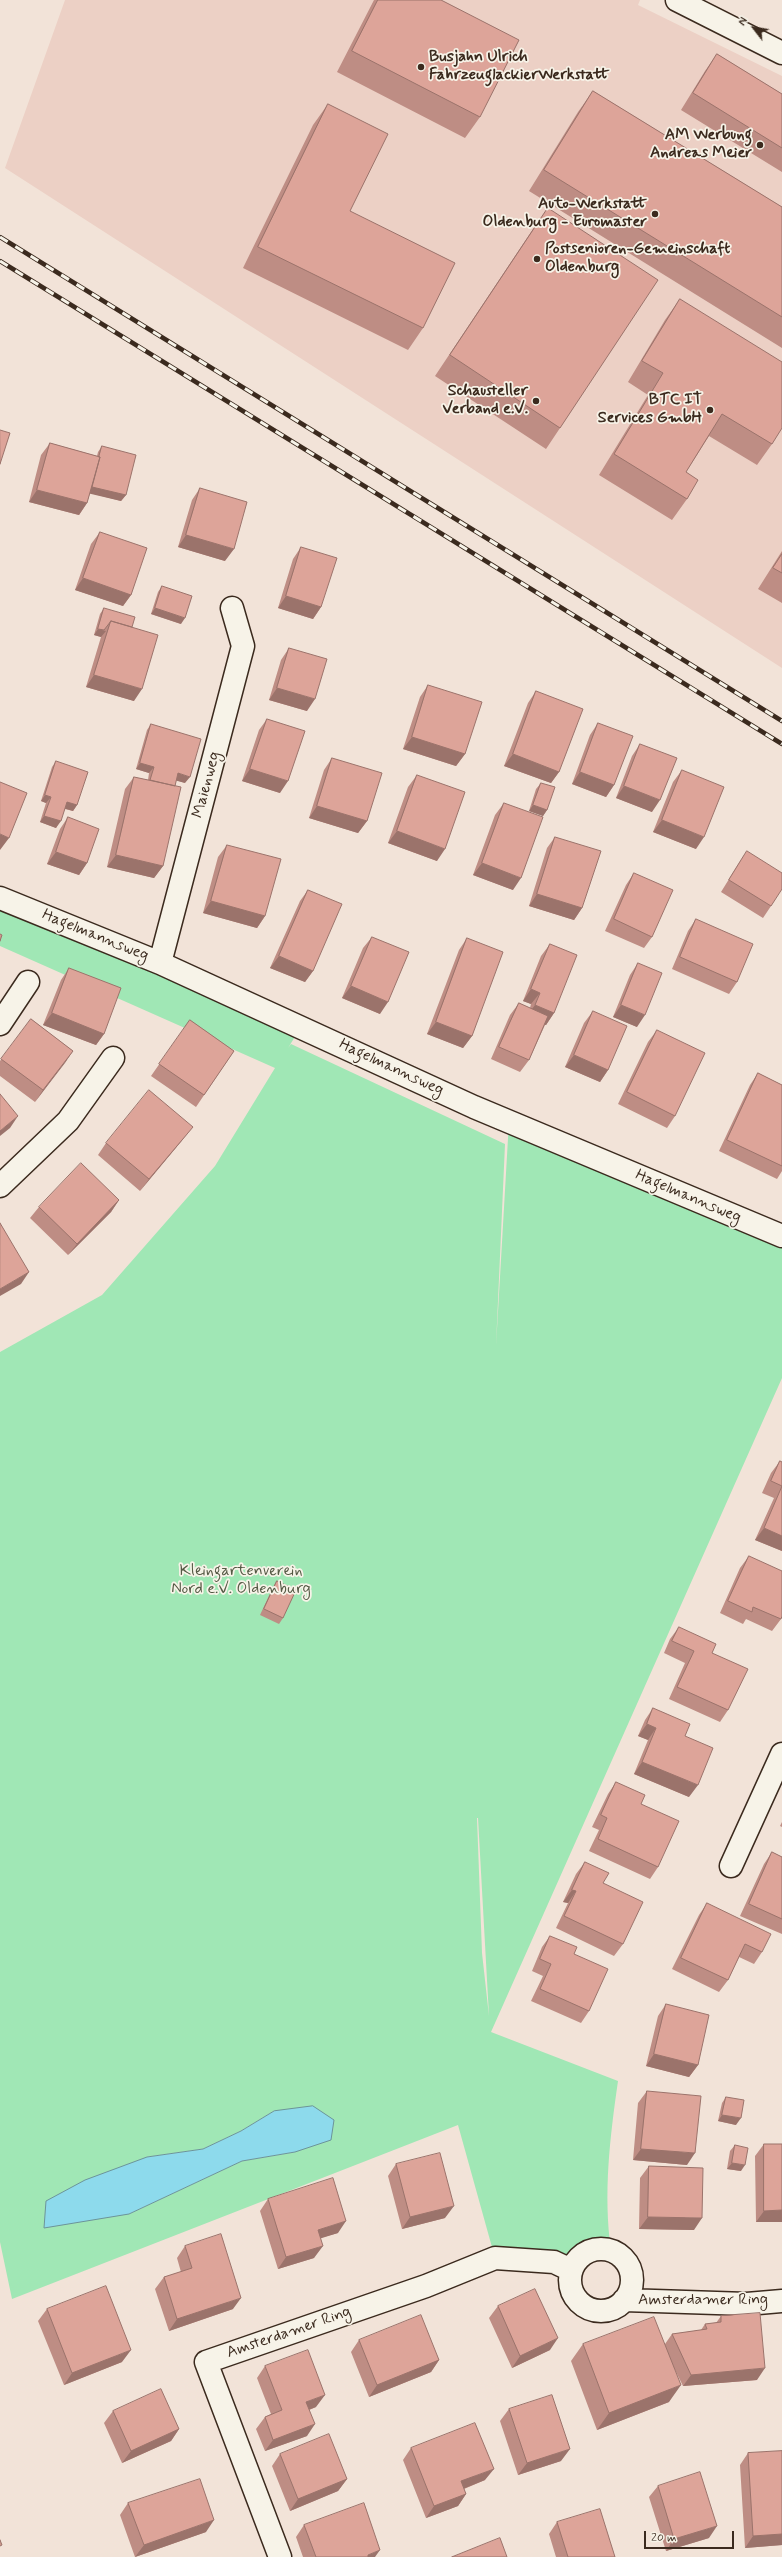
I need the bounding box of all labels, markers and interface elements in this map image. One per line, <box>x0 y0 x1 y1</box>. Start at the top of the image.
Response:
north arrow <box>734 8 774 48</box>
text: N <box>736 15 752 29</box>
place label: Busjahn Ulrich FahrzeuglackierWerkstatt <box>429 48 610 86</box>
marker: Busjahn Ulrich FahrzeuglackierWerkstatt <box>416 62 426 72</box>
place label: AM Werbung Andreas Meier <box>650 126 752 164</box>
marker: AM Werbung Andreas Meier <box>755 140 765 150</box>
place label: Auto-Werkstatt Oldenburg - Euromaster <box>483 195 647 233</box>
marker: Auto-Werkstatt Oldenburg - Euromaster <box>650 209 660 219</box>
place label: Postsenioren-Gemeinschaft Oldenburg <box>545 240 730 278</box>
marker: Postsenioren-Gemeinschaft Oldenburg <box>532 254 542 264</box>
place label: Schausteller Verband e.V. <box>442 382 528 420</box>
place label: BTC IT Services GmbH <box>598 391 702 429</box>
marker: Schausteller Verband e.V. <box>531 396 541 406</box>
marker: BTC IT Services GmbH <box>705 405 715 415</box>
street label: Maienweg <box>189 750 225 820</box>
street label: Hagelmannsweg <box>39 906 151 966</box>
street label: Hagelmannsweg <box>336 1035 446 1101</box>
street label: Hagelmannsweg <box>632 1166 744 1228</box>
park label: Kleingartenverein Nord e.V. Oldenburg <box>171 1562 311 1600</box>
street label: Amsterdamer Ring <box>638 2291 768 2311</box>
street label: Amsterdamer Ring <box>224 2303 354 2363</box>
scale bar <box>646 2523 736 2549</box>
text: 20 m <box>651 2530 677 2546</box>

